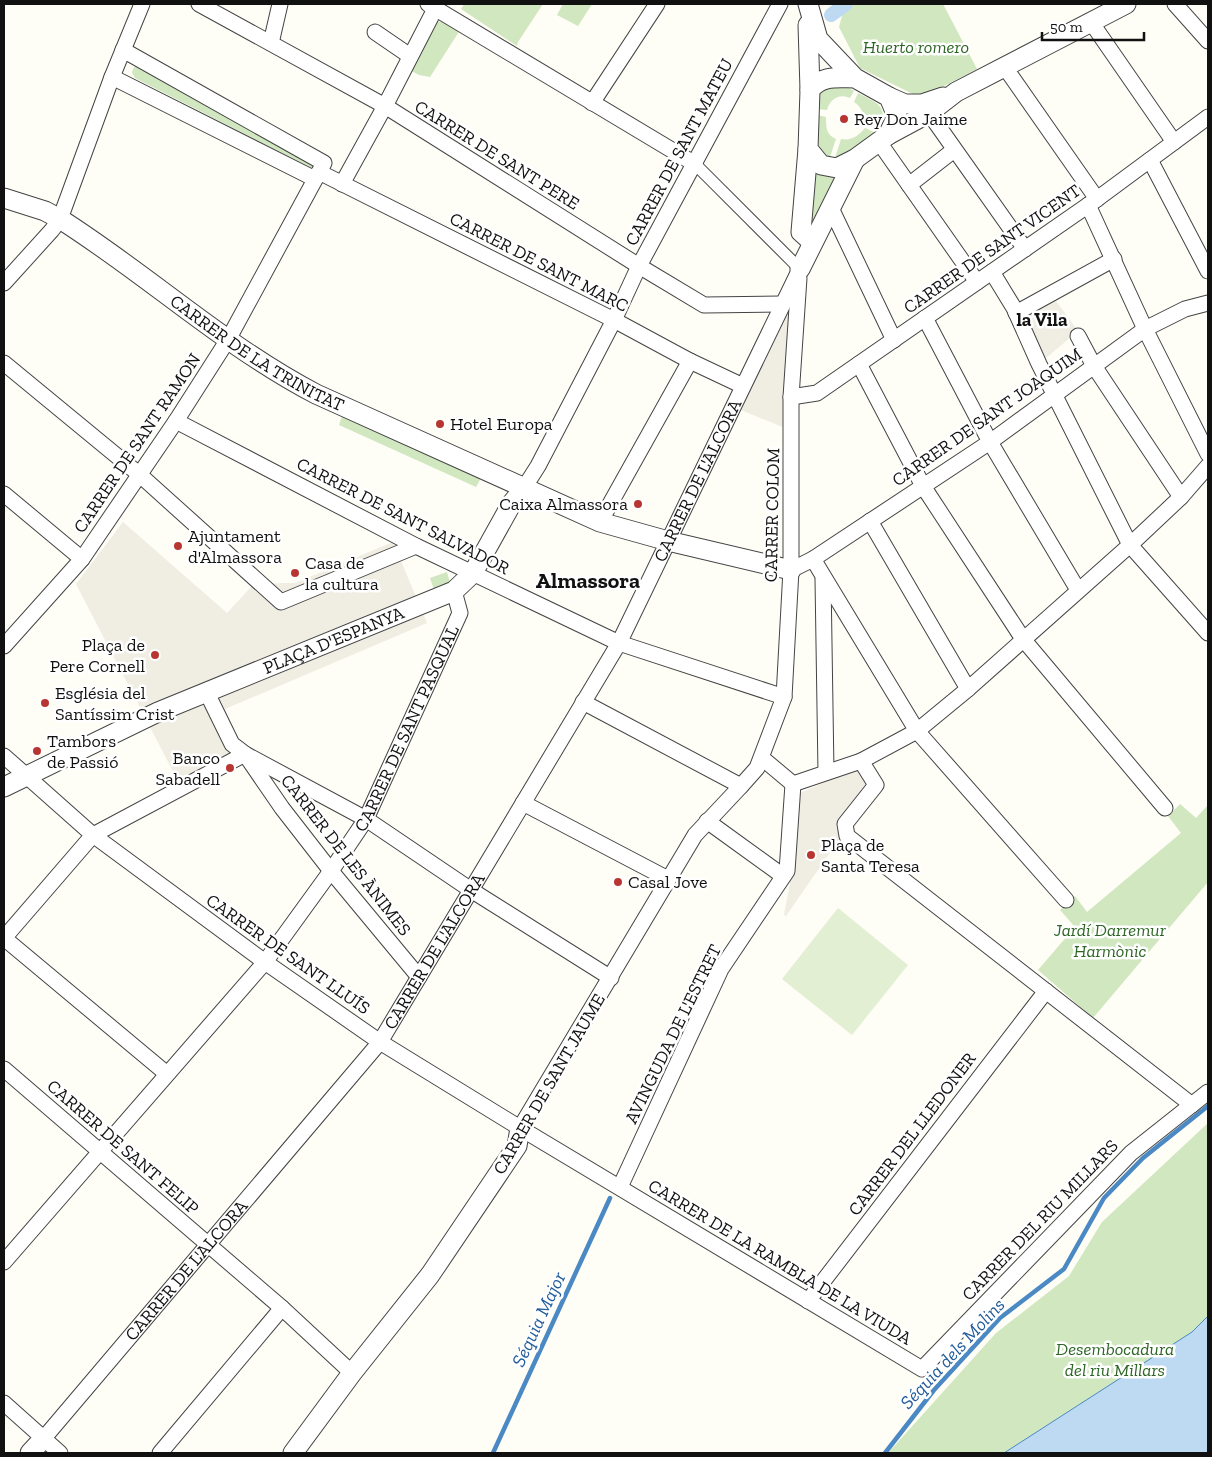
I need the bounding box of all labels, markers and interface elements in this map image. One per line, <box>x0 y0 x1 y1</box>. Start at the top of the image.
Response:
scale bar <box>1042 10 1144 42</box>
text: 50 m <box>1050 18 1083 36</box>
park label: Huerto romero <box>863 36 969 58</box>
street label: CARRER DE SANT MATEU <box>620 55 738 249</box>
street label: CARRER DE SANT PERE <box>411 95 583 215</box>
place label: Rey Don Jaime <box>854 108 967 130</box>
marker: Rey Don Jaime <box>838 113 850 125</box>
street label: CARRER DE SANT VICENT <box>899 180 1085 318</box>
street label: CARRER DE SANT MARC <box>446 207 632 317</box>
street label: CARRER DE LA TRINITAT <box>166 290 348 416</box>
district label: la Vila <box>1016 308 1068 331</box>
street label: CARRER DE SANT JOAQUIM <box>888 343 1086 491</box>
street label: CARRER DE SANT RAMON <box>69 349 205 537</box>
street label: CARRER DE L'ALCORA <box>649 395 746 565</box>
place label: Hotel Europa <box>450 413 553 435</box>
marker: Hotel Europa <box>434 418 446 430</box>
street label: CARRER COLOM <box>760 448 784 582</box>
street label: CARRER DE SANT SALVADOR <box>293 453 513 579</box>
place label: Caixa Almassora <box>499 493 628 515</box>
marker: Caixa Almassora <box>632 498 644 510</box>
place label: Ajuntament d'Almassora <box>188 525 282 568</box>
marker: Ajuntament d'Almassora <box>172 540 184 552</box>
place label: Casa de la cultura <box>305 552 379 595</box>
marker: Casa de la cultura <box>289 567 301 579</box>
district label: Almassora <box>536 567 640 594</box>
street label: PLAÇA D'ESPANYA <box>260 602 408 679</box>
street label: CARRER DE SANT PASQUAL <box>349 622 464 836</box>
place label: Plaça de Pere Cornell <box>50 634 145 677</box>
marker: Plaça de Pere Cornell <box>149 649 161 661</box>
place label: Església del Santíssim Crist <box>55 682 175 725</box>
marker: Església del Santíssim Crist <box>39 697 51 709</box>
place label: Tambors de Passió <box>47 730 118 773</box>
marker: Tambors de Passió <box>31 745 43 757</box>
place label: Banco Sabadell <box>155 747 220 790</box>
marker: Banco Sabadell <box>224 762 236 774</box>
street label: CARRER DE LES ÀNIMES <box>276 770 416 940</box>
place label: Plaça de Santa Teresa <box>821 834 920 877</box>
marker: Plaça de Santa Teresa <box>805 849 817 861</box>
street label: CARRER DE L'ALCORA <box>379 869 490 1033</box>
place label: Casal Jove <box>628 871 707 893</box>
marker: Casal Jove <box>612 876 624 888</box>
street label: CARRER DE SANT LLUÍS <box>202 889 374 1019</box>
park label: Jardí Darremur Harmònic <box>1053 919 1167 962</box>
street label: AVINGUDA DE L'ESTRET <box>620 941 726 1127</box>
street label: CARRER DE SANT JAUME <box>488 990 610 1178</box>
street label: CARRER DEL LLEDONER <box>843 1048 981 1220</box>
street label: CARRER DE SANT FELIP <box>43 1075 203 1219</box>
street label: CARRER DEL RIU MILLARS <box>957 1135 1123 1305</box>
street label: CARRER DE LA RAMBLA DE LA VIUDA <box>644 1174 916 1350</box>
street label: CARRER DE L'ALCORA <box>120 1195 253 1345</box>
water label: Séquia Major <box>506 1268 571 1370</box>
water label: Séquia dels Molins <box>895 1293 1010 1414</box>
park label: Desembocadura del riu Millars <box>1056 1338 1174 1381</box>

